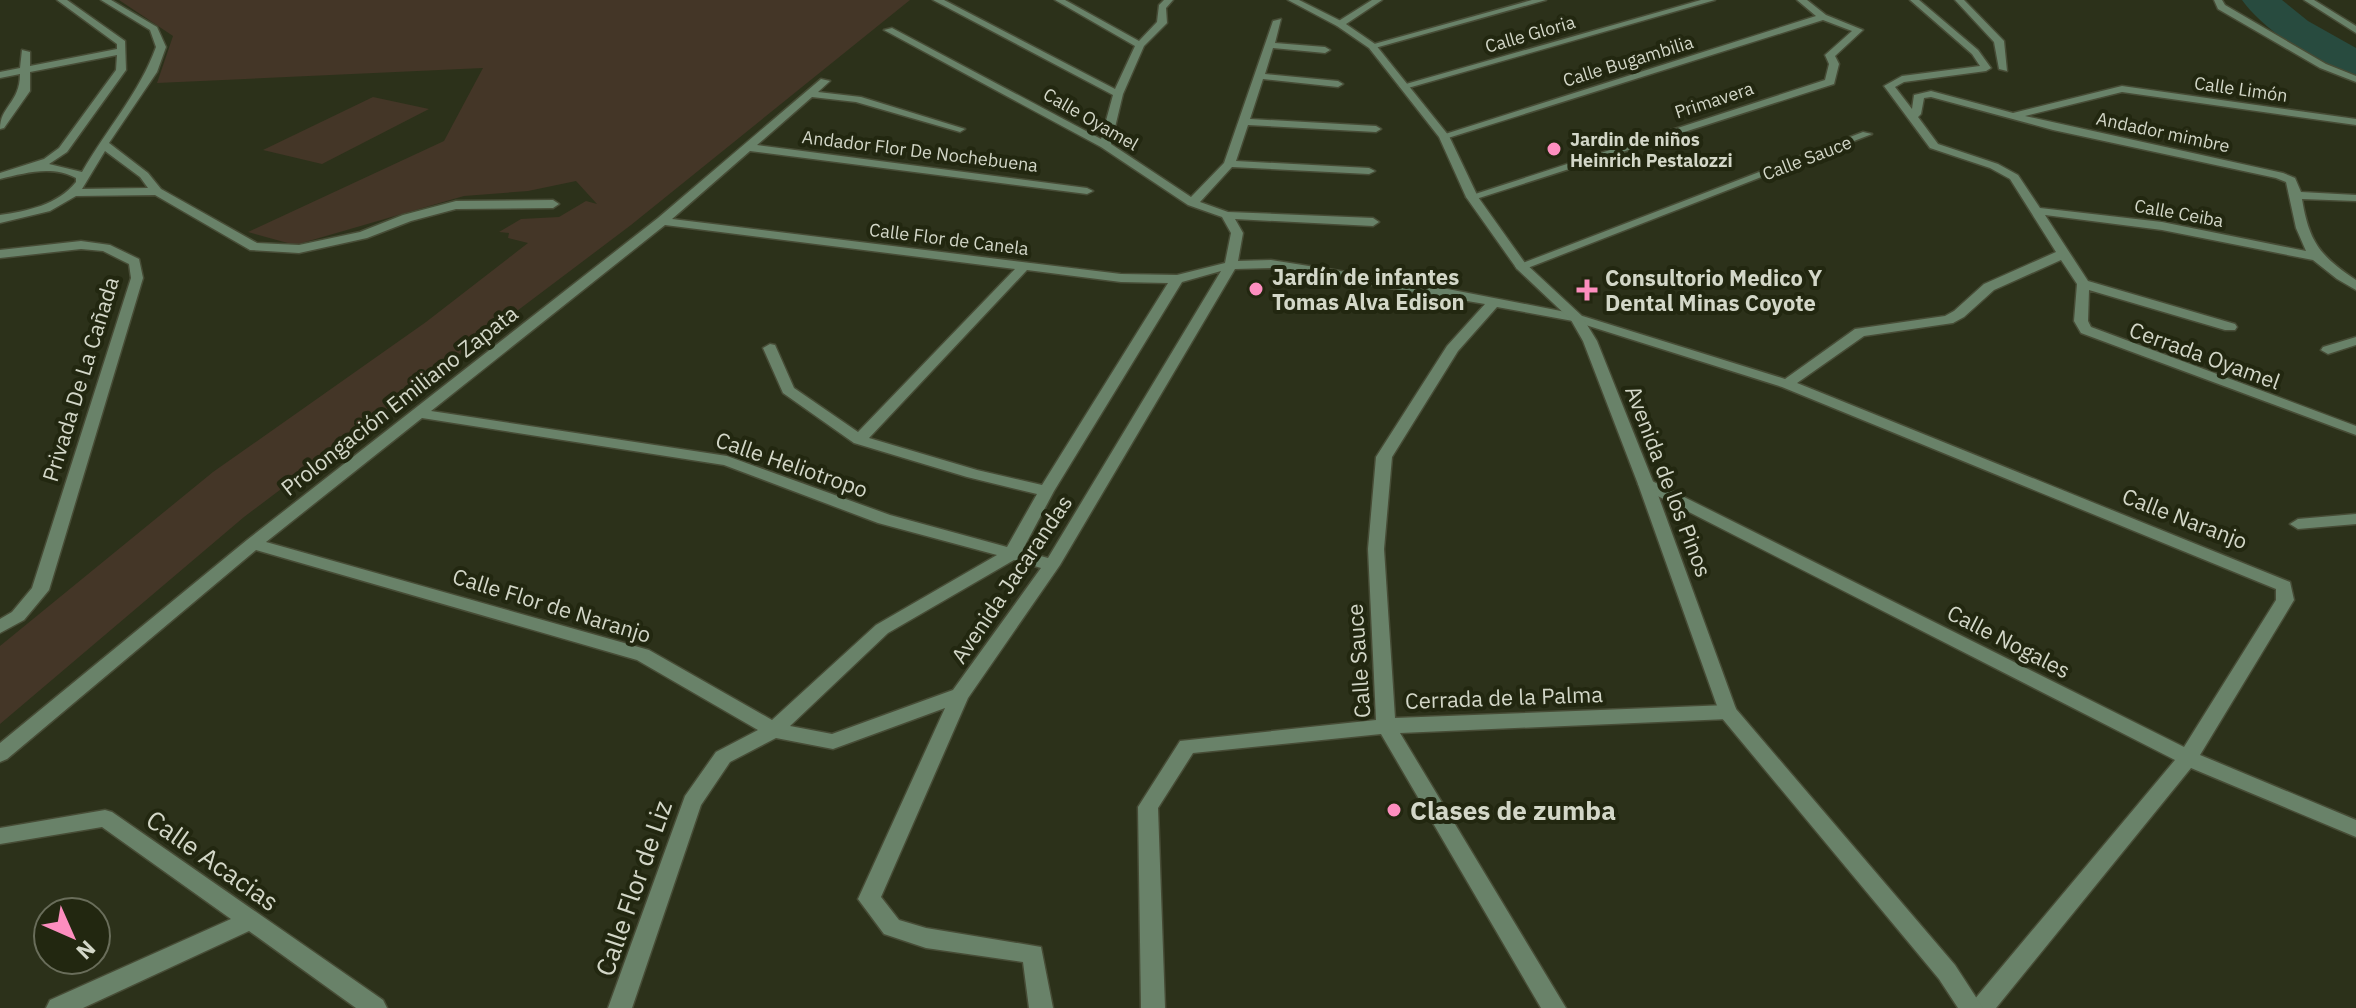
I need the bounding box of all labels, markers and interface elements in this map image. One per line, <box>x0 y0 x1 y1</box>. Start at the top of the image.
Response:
street label: Calle Gloria <box>1482 10 1578 58</box>
street label: Calle Bugambilia <box>1560 30 1696 92</box>
street label: Calle Limón <box>2193 71 2289 107</box>
street label: Primavera <box>1672 76 1757 124</box>
street label: Calle Oyamel <box>1039 82 1143 156</box>
street label: Andador mimbre <box>2094 107 2232 157</box>
street label: Andador Flor De Nochebuena <box>801 125 1040 177</box>
place label: Jardin de niños Heinrich Pestalozzi <box>1570 128 1733 172</box>
street label: Calle Sauce <box>1759 130 1855 186</box>
marker: Jardin de niños Heinrich Pestalozzi <box>1545 140 1563 158</box>
street label: Calle Ceiba <box>2133 194 2226 232</box>
street label: Calle Flor de Canela <box>868 218 1030 260</box>
place label: Jardín de infantes Tomas Alva Edison <box>1272 262 1465 316</box>
place label: Consultorio Medico Y Dental Minas Coyote <box>1605 263 1823 317</box>
street label: Privada De La Cañada <box>35 273 125 485</box>
marker: Consultorio Medico Y Dental Minas Coyote <box>1576 279 1598 301</box>
marker: Jardín de infantes Tomas Alva Edison <box>1247 280 1265 298</box>
street label: Prolongación Emiliano Zapata <box>275 298 524 502</box>
street label: Cerrada Oyamel <box>2126 314 2284 396</box>
street label: Avenida de los Pinos <box>1619 381 1719 581</box>
street label: Calle Heliotropo <box>712 424 872 504</box>
street label: Calle Naranjo <box>2118 481 2252 555</box>
street label: Avenida Jacarandas <box>944 489 1078 669</box>
street label: Calle Flor de Naranjo <box>449 561 655 649</box>
street label: Calle Nogales <box>1942 598 2076 684</box>
street label: Calle Sauce <box>1340 603 1376 719</box>
street label: Cerrada de la Palma <box>1405 679 1604 715</box>
place label: Clases de zumba <box>1410 793 1616 827</box>
street label: Calle Flor de Liz <box>587 796 679 980</box>
marker: Clases de zumba <box>1385 801 1403 819</box>
street label: Calle Acacias <box>140 802 286 918</box>
north arrow <box>32 896 112 976</box>
text: N <box>71 935 102 966</box>

